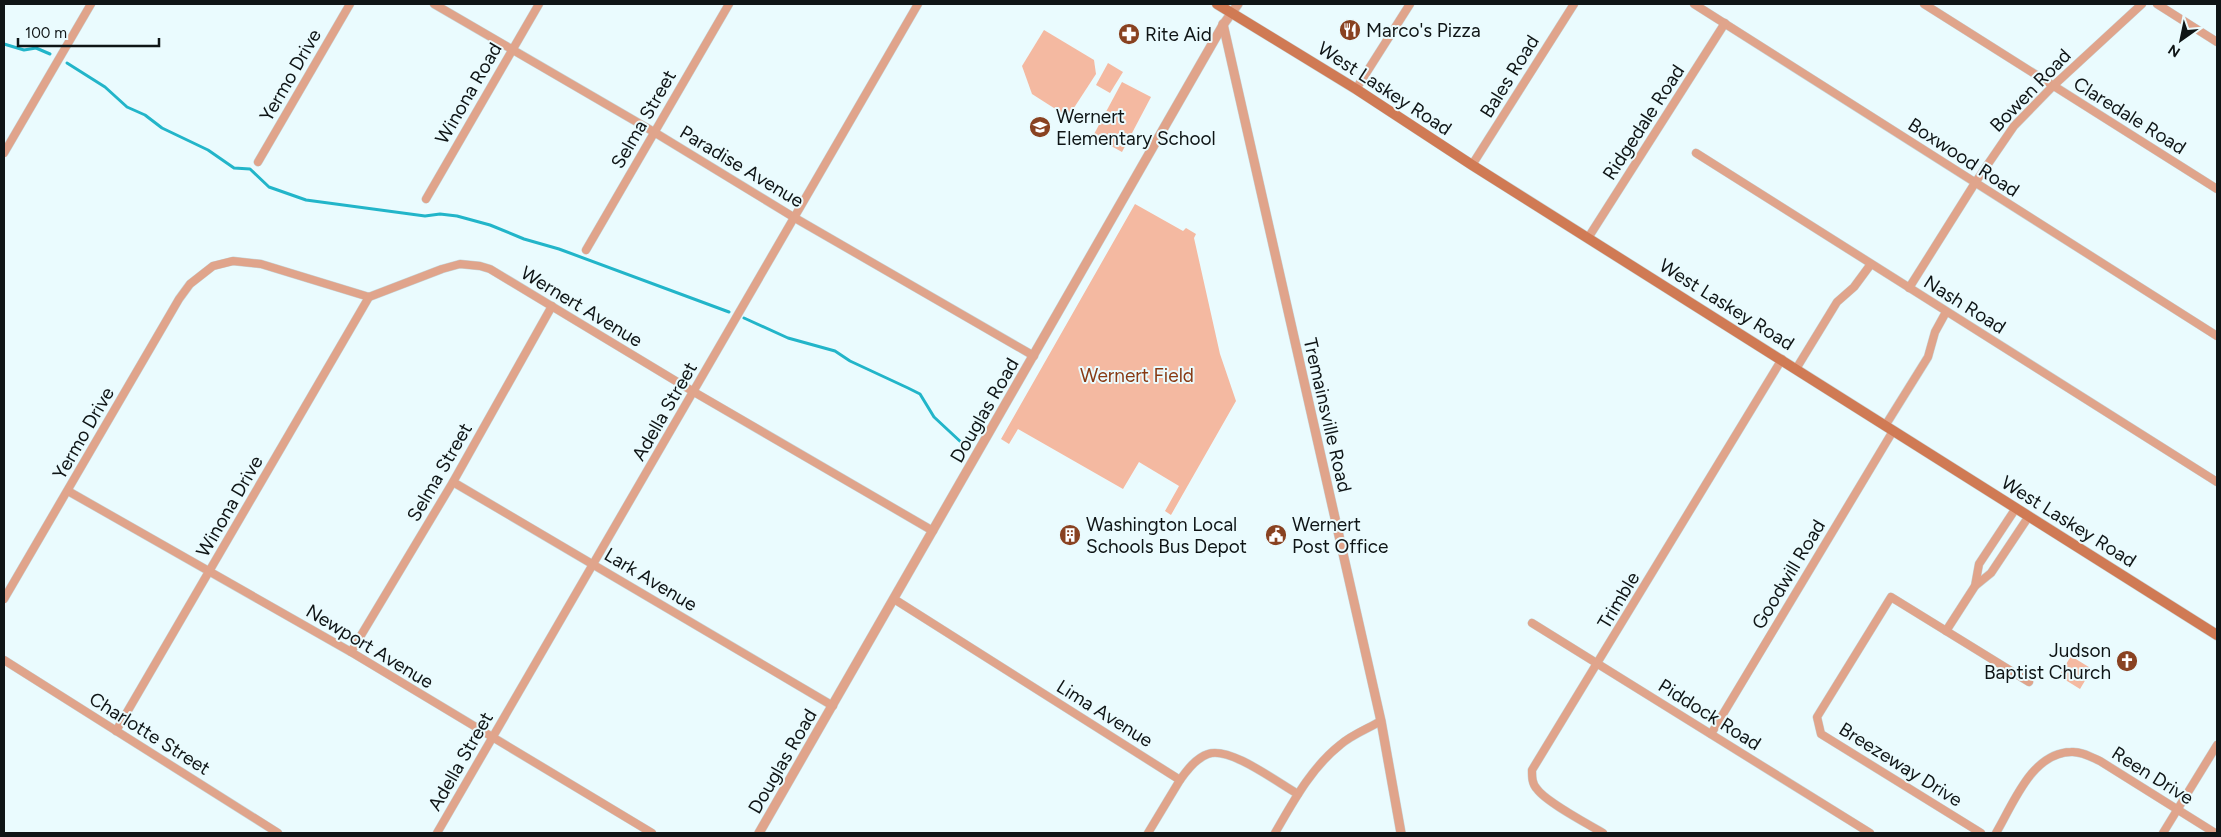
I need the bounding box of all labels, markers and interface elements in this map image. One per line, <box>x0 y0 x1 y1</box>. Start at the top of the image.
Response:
scale bar <box>18 15 159 47</box>
north arrow <box>2156 15 2206 65</box>
restaurant icon: Marco's Pizza <box>1338 18 1362 42</box>
place label: Marco's Pizza <box>1366 19 1481 42</box>
pharmacy icon: Rite Aid <box>1117 22 1141 46</box>
place label: Rite Aid <box>1145 23 1212 46</box>
text: 100 m <box>25 24 67 42</box>
street label: Yermo Drive <box>255 25 326 126</box>
street label: Bales Road <box>1475 31 1544 122</box>
street label: West Laskey Road <box>1314 37 1456 140</box>
street label: Winona Road <box>430 39 507 148</box>
text: N <box>2165 40 2183 61</box>
street label: Bowen Road <box>1985 44 2076 137</box>
street label: Ridgedale Road <box>1598 60 1689 184</box>
street label: Selma Street <box>606 66 681 173</box>
street label: Claredale Road <box>2069 72 2190 159</box>
place label: Wernert Elementary School <box>1056 105 1216 150</box>
street label: Boxwood Road <box>1904 113 2024 202</box>
school or university icon: Wernert Elementary School <box>1028 115 1052 139</box>
street label: Paradise Avenue <box>676 120 808 212</box>
street label: West Laskey Road <box>1655 254 1798 355</box>
street label: Wernert Avenue <box>517 261 647 352</box>
street label: Nash Road <box>1920 270 2010 339</box>
street label: Tremainsville Road <box>1299 336 1356 494</box>
street label: Douglas Road <box>945 354 1024 467</box>
street label: Adella Street <box>627 358 702 465</box>
park label: Wernert Field <box>1080 364 1194 387</box>
street label: Yermo Drive <box>48 383 119 484</box>
street label: Selma Street <box>402 419 477 526</box>
street label: Winona Drive <box>191 451 268 561</box>
street label: West Laskey Road <box>1997 471 2140 572</box>
place label: Washington Local Schools Bus Depot <box>1086 513 1247 558</box>
place label: Wernert Post Office <box>1292 513 1388 558</box>
street label: Goodwill Road <box>1747 515 1830 633</box>
building icon: Washington Local Schools Bus Depot <box>1058 523 1082 547</box>
public building icon: Wernert Post Office <box>1264 523 1288 547</box>
street label: Lark Avenue <box>600 543 701 616</box>
street label: Trimble <box>1593 568 1644 633</box>
street label: Newport Avenue <box>302 599 438 694</box>
place label: Judson Baptist Church <box>1984 639 2111 684</box>
church icon: Judson Baptist Church <box>2115 649 2139 673</box>
street label: Piddock Road <box>1654 674 1765 755</box>
street label: Lima Avenue <box>1052 675 1157 752</box>
street label: Charlotte Street <box>85 687 214 780</box>
street label: Douglas Road <box>743 705 822 818</box>
street label: Adella Street <box>423 708 498 815</box>
street label: Breezeway Drive <box>1835 717 1967 812</box>
street label: Reen Drive <box>2108 741 2198 810</box>

